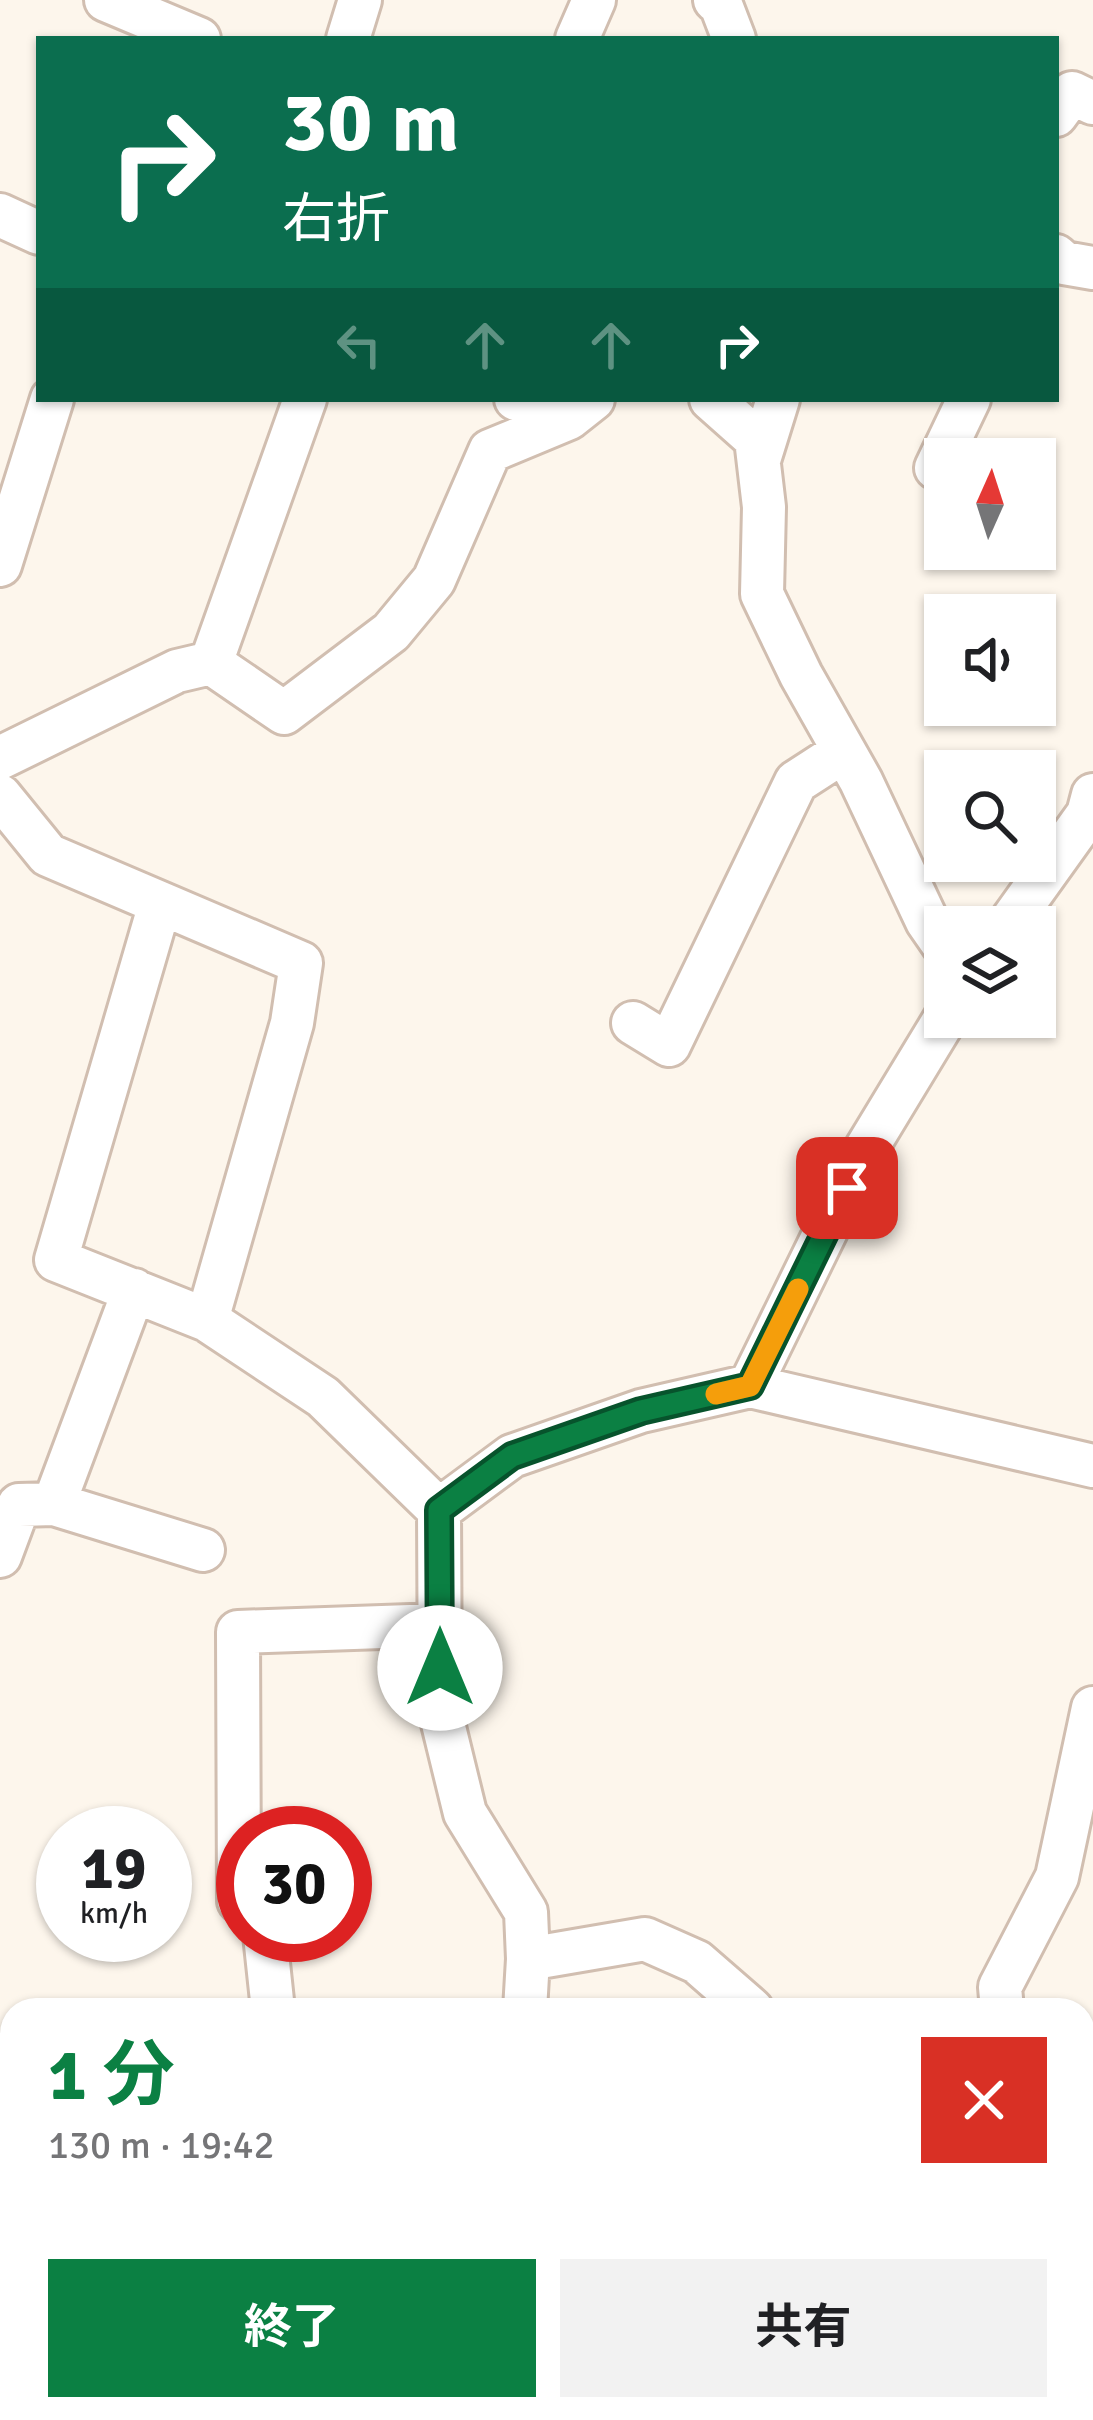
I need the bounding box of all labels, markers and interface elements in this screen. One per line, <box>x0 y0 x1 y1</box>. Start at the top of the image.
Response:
text: 30 m <box>282 71 459 175</box>
icon: right <box>84 84 240 240</box>
text: 右折 <box>282 186 390 253</box>
icon: left <box>326 312 392 378</box>
icon: ahead <box>452 312 518 378</box>
icon: ahead <box>578 312 644 378</box>
icon: right <box>704 312 770 378</box>
north arrow <box>924 438 1056 570</box>
map controls <box>924 438 1056 1038</box>
button: sound <box>924 594 1056 726</box>
button: search <box>924 750 1056 882</box>
button: layers <box>924 906 1056 1038</box>
pin <box>796 1137 898 1239</box>
icon: arrive <box>814 1155 880 1221</box>
position arrow <box>377 1605 503 1731</box>
speed limit sign: 30 <box>216 1806 372 1962</box>
text: 19 <box>82 1832 146 1906</box>
text: km/h <box>80 1895 148 1932</box>
text: 1 分 <box>48 2031 175 2120</box>
button: close <box>921 2037 1047 2163</box>
text: 130 m · 19:42 <box>48 2121 275 2169</box>
button: 終了 <box>48 2259 536 2397</box>
button: 共有 <box>560 2259 1047 2397</box>

